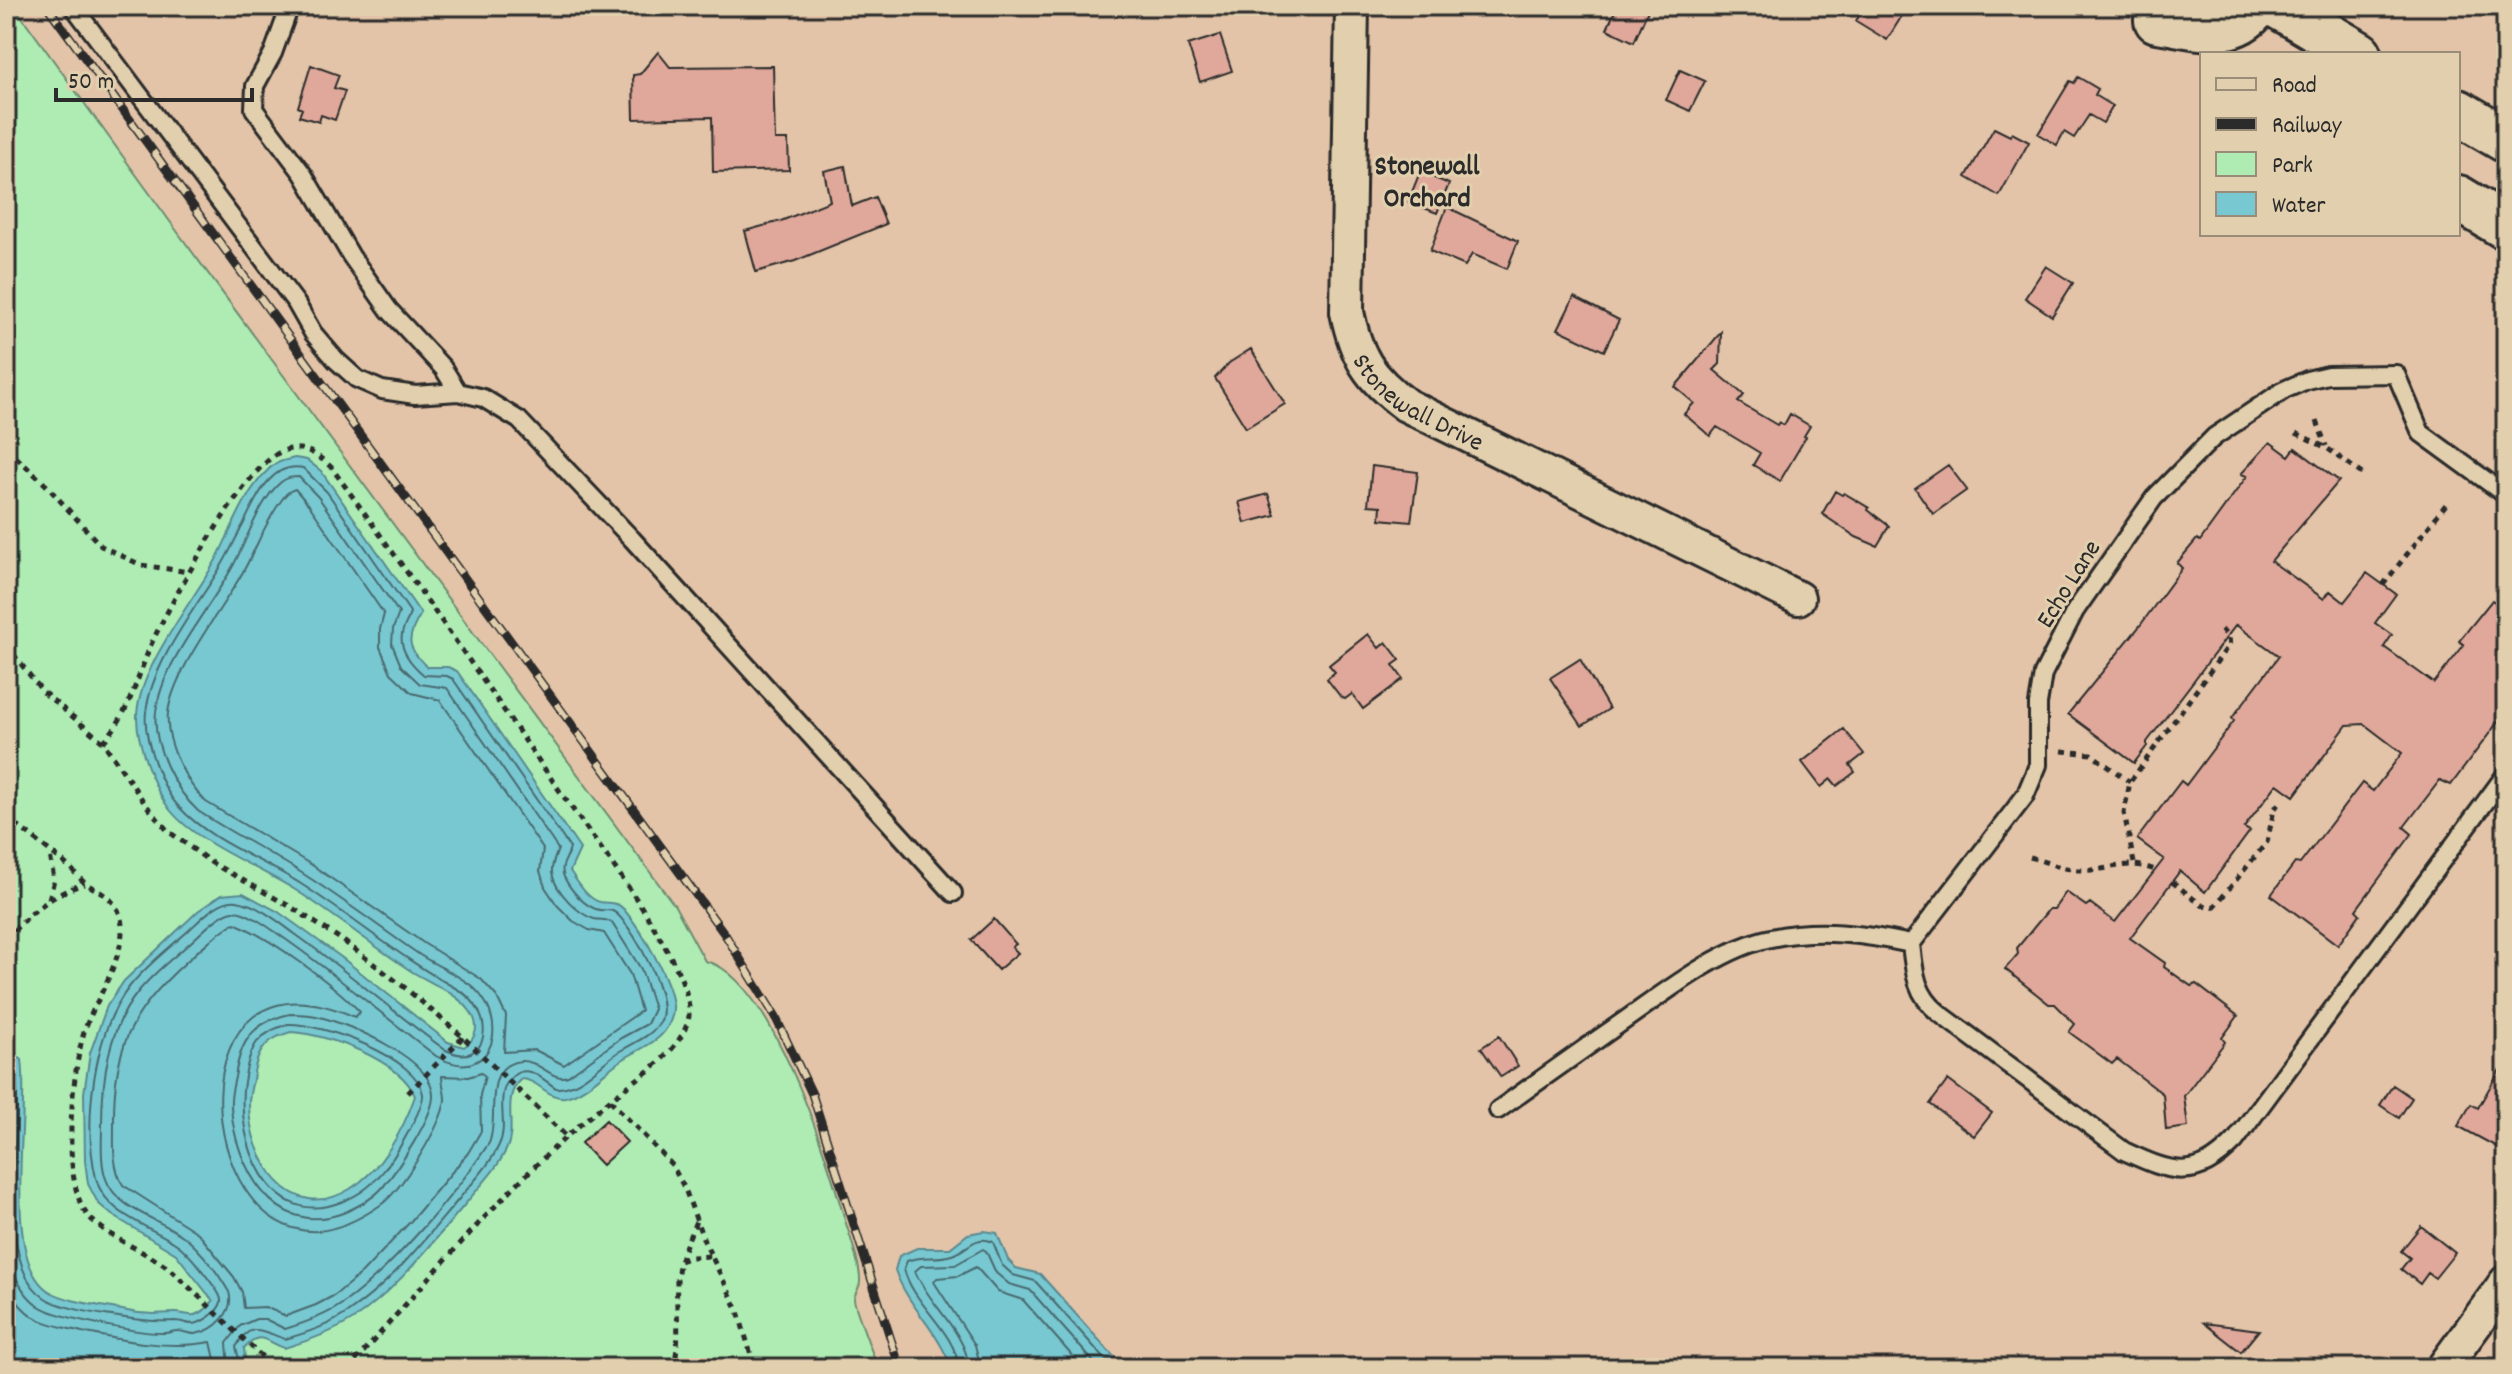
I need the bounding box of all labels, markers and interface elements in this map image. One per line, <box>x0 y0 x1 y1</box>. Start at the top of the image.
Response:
scale bar <box>56 52 252 102</box>
legend <box>2200 52 2460 236</box>
text: 50 m <box>68 66 114 100</box>
text: Road <box>2272 70 2317 104</box>
text: Railway <box>2272 110 2343 144</box>
district label: Stonewall Orchard <box>1375 149 1480 221</box>
text: Park <box>2272 150 2313 184</box>
text: Water <box>2272 190 2325 224</box>
street label: Stonewall Drive <box>1341 348 1489 462</box>
street label: Echo Lane <box>2028 534 2112 636</box>

